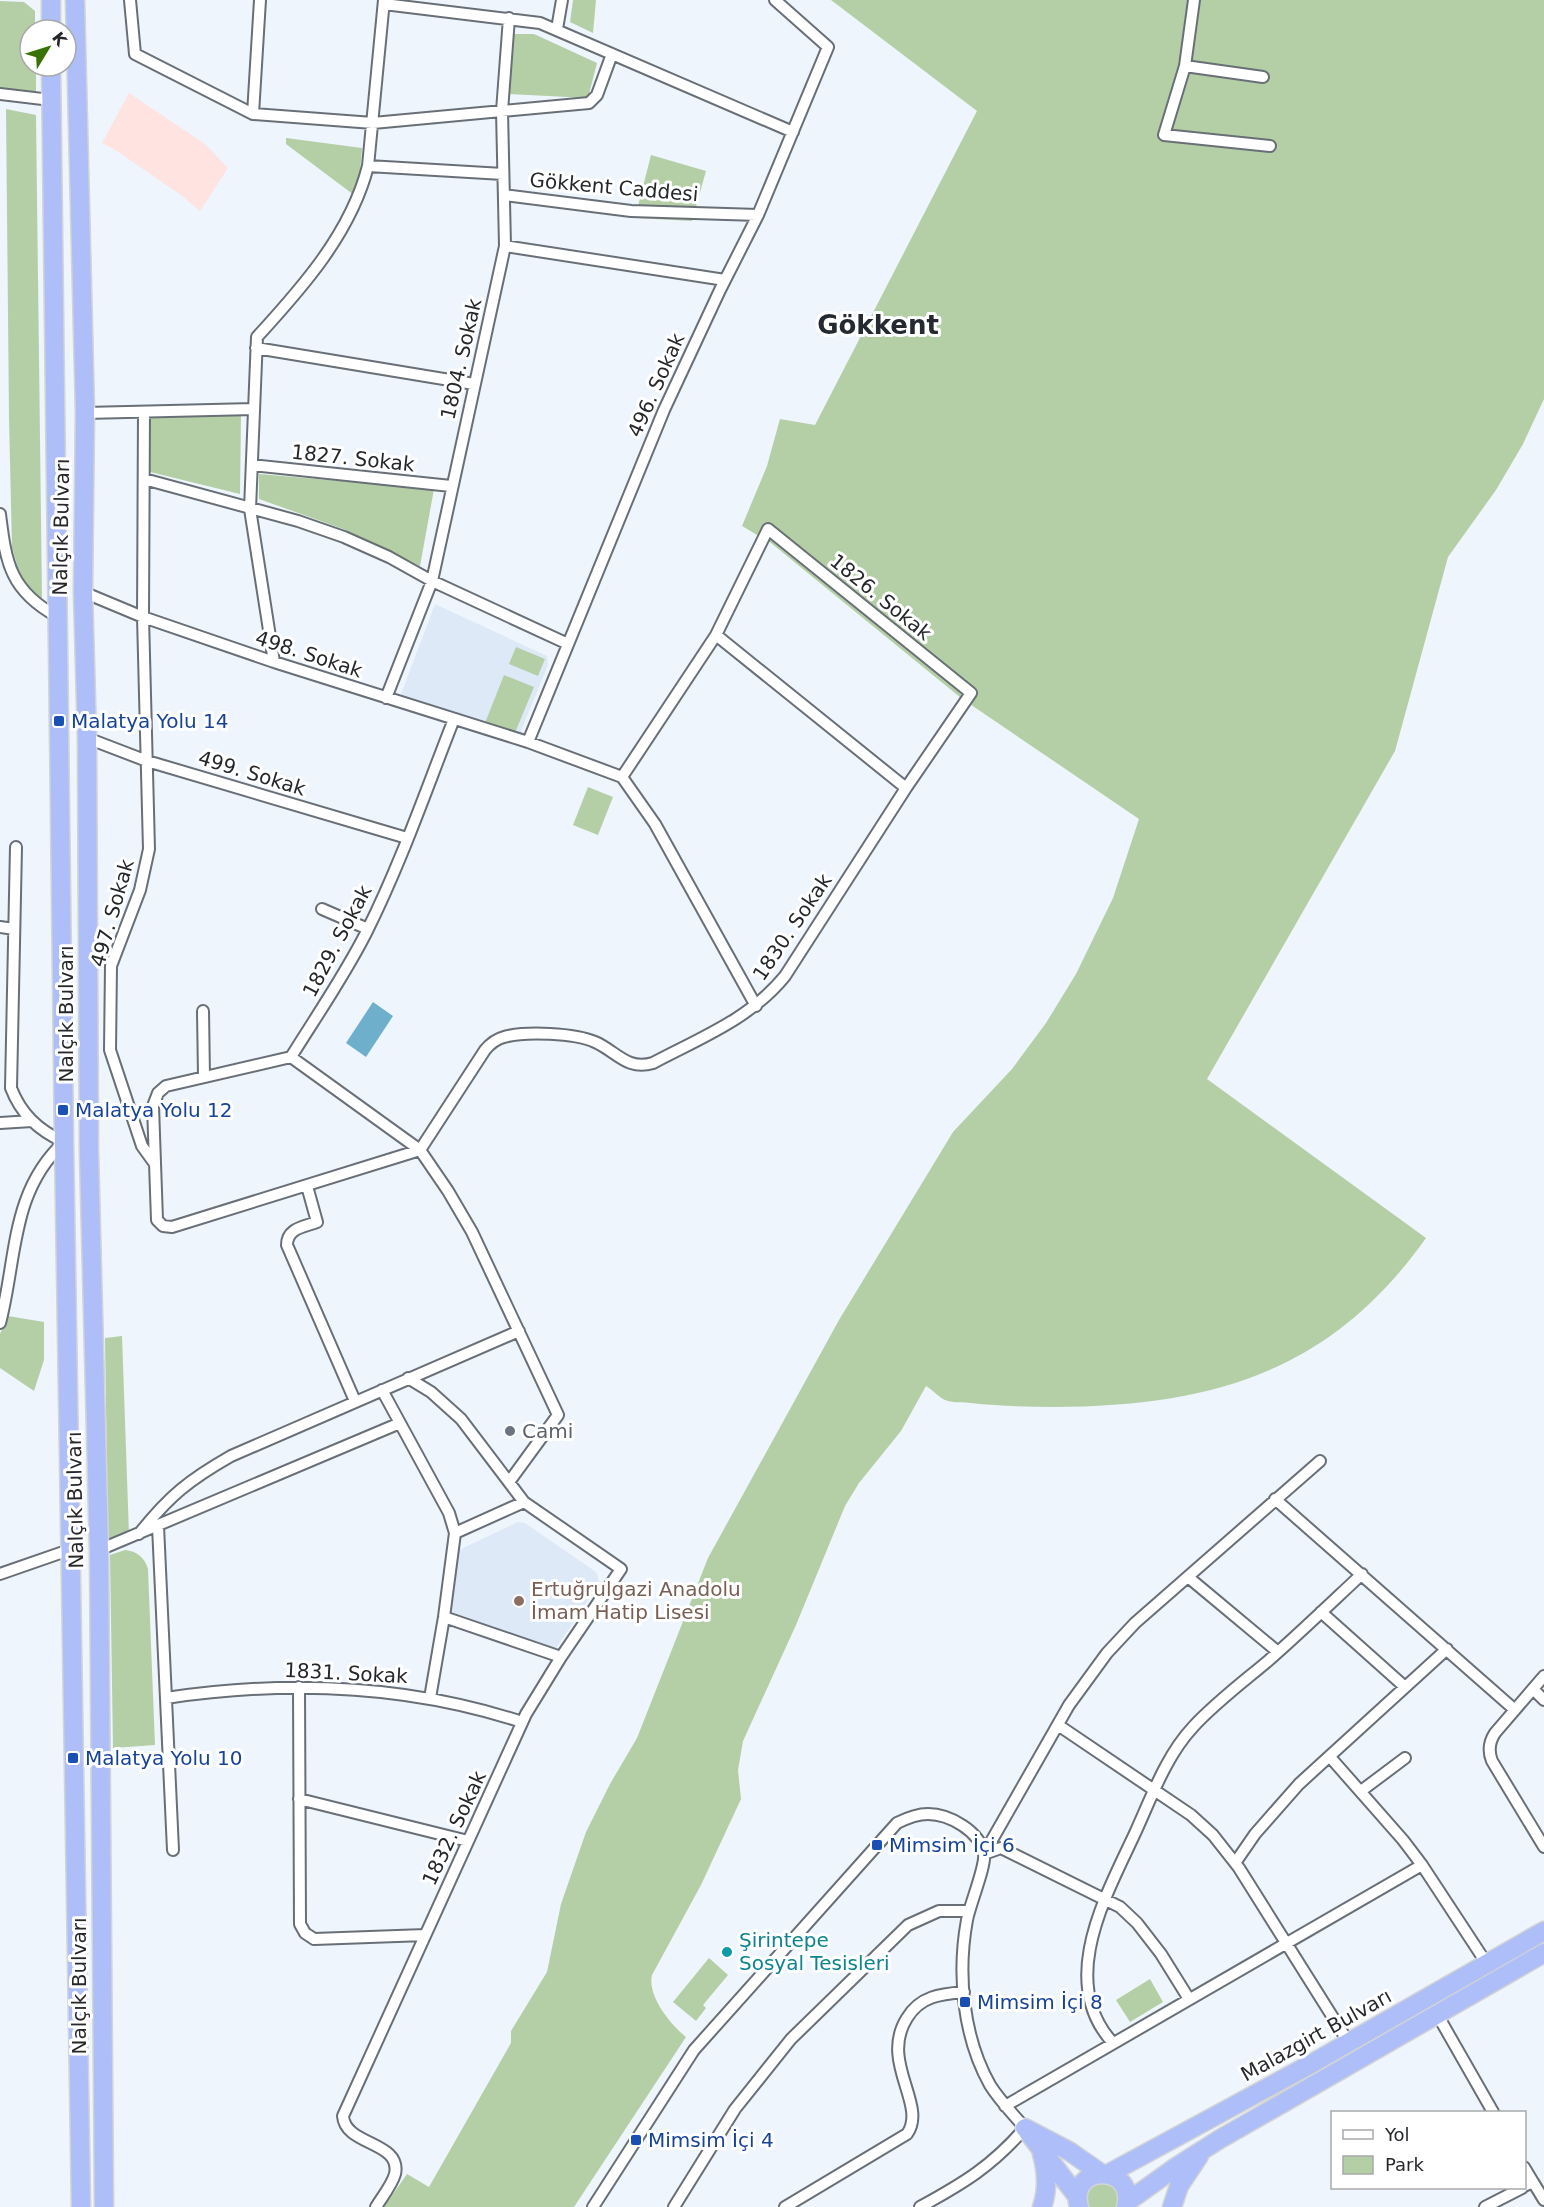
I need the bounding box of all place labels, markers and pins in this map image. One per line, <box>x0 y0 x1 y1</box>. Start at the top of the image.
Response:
place label: Malatya Yolu 14 <box>71 709 228 733</box>
marker: Malatya Yolu 14 <box>52 714 66 728</box>
place label: Malatya Yolu 12 <box>75 1098 232 1122</box>
marker: Malatya Yolu 12 <box>56 1103 70 1117</box>
place label: Cami <box>522 1419 573 1443</box>
marker: Cami <box>503 1424 517 1438</box>
place label: Ertuğrulgazi Anadolu İmam Hatip Lisesi <box>531 1577 741 1624</box>
marker: Ertuğrulgazi Anadolu İmam Hatip Lisesi <box>512 1594 526 1608</box>
place label: Malatya Yolu 10 <box>85 1746 242 1770</box>
marker: Malatya Yolu 10 <box>66 1751 80 1765</box>
place label: Mimsim İçi 6 <box>889 1833 1015 1857</box>
marker: Mimsim İçi 6 <box>870 1838 884 1852</box>
place label: Şirintepe Sosyal Tesisleri <box>739 1928 890 1975</box>
marker: Şirintepe Sosyal Tesisleri <box>720 1945 734 1959</box>
place label: Mimsim İçi 8 <box>977 1990 1103 2014</box>
marker: Mimsim İçi 8 <box>958 1995 972 2009</box>
place label: Mimsim İçi 4 <box>648 2128 774 2152</box>
marker: Mimsim İçi 4 <box>629 2133 643 2147</box>

